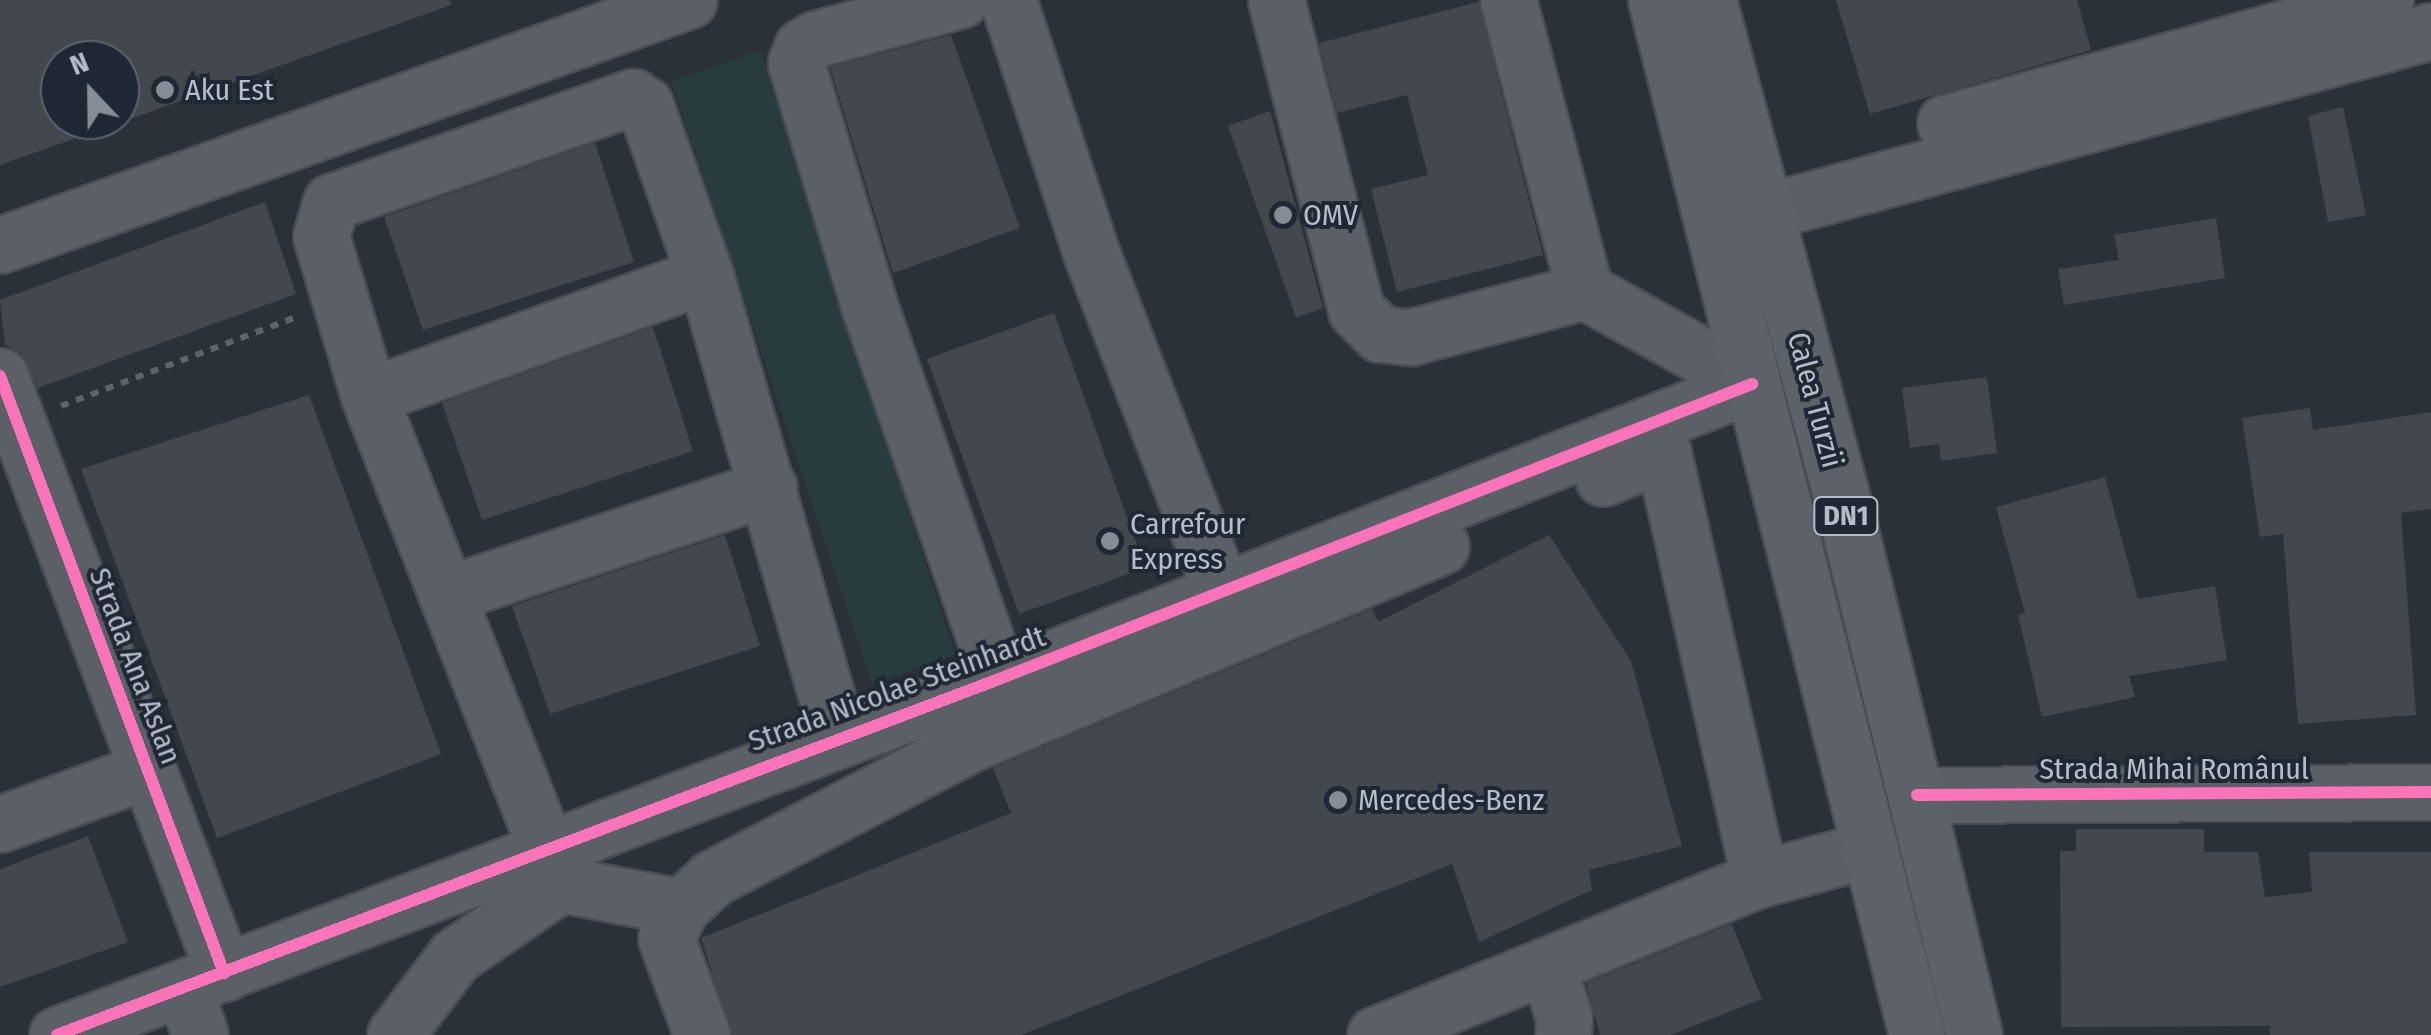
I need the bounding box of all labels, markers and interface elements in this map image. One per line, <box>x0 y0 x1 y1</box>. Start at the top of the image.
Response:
north arrow <box>40 40 140 140</box>
text: N <box>65 45 93 82</box>
place label: Aku Est <box>185 72 274 108</box>
marker: Aku Est <box>154 79 176 101</box>
place label: OMV <box>1303 197 1358 233</box>
marker: OMV <box>1272 204 1294 226</box>
street label: Calea Turzii <box>1780 328 1850 472</box>
road number: DN1 <box>1811 493 1881 539</box>
place label: Carrefour Express <box>1130 506 1245 576</box>
marker: Carrefour Express <box>1099 530 1121 552</box>
street label: Strada Ana Aslan <box>81 563 189 769</box>
street label: Strada Nicolae Steinhardt <box>744 618 1050 760</box>
street label: Strada Mihai Românul <box>2039 751 2309 787</box>
place label: Mercedes-Benz <box>1358 782 1544 818</box>
marker: Mercedes-Benz <box>1327 789 1349 811</box>

